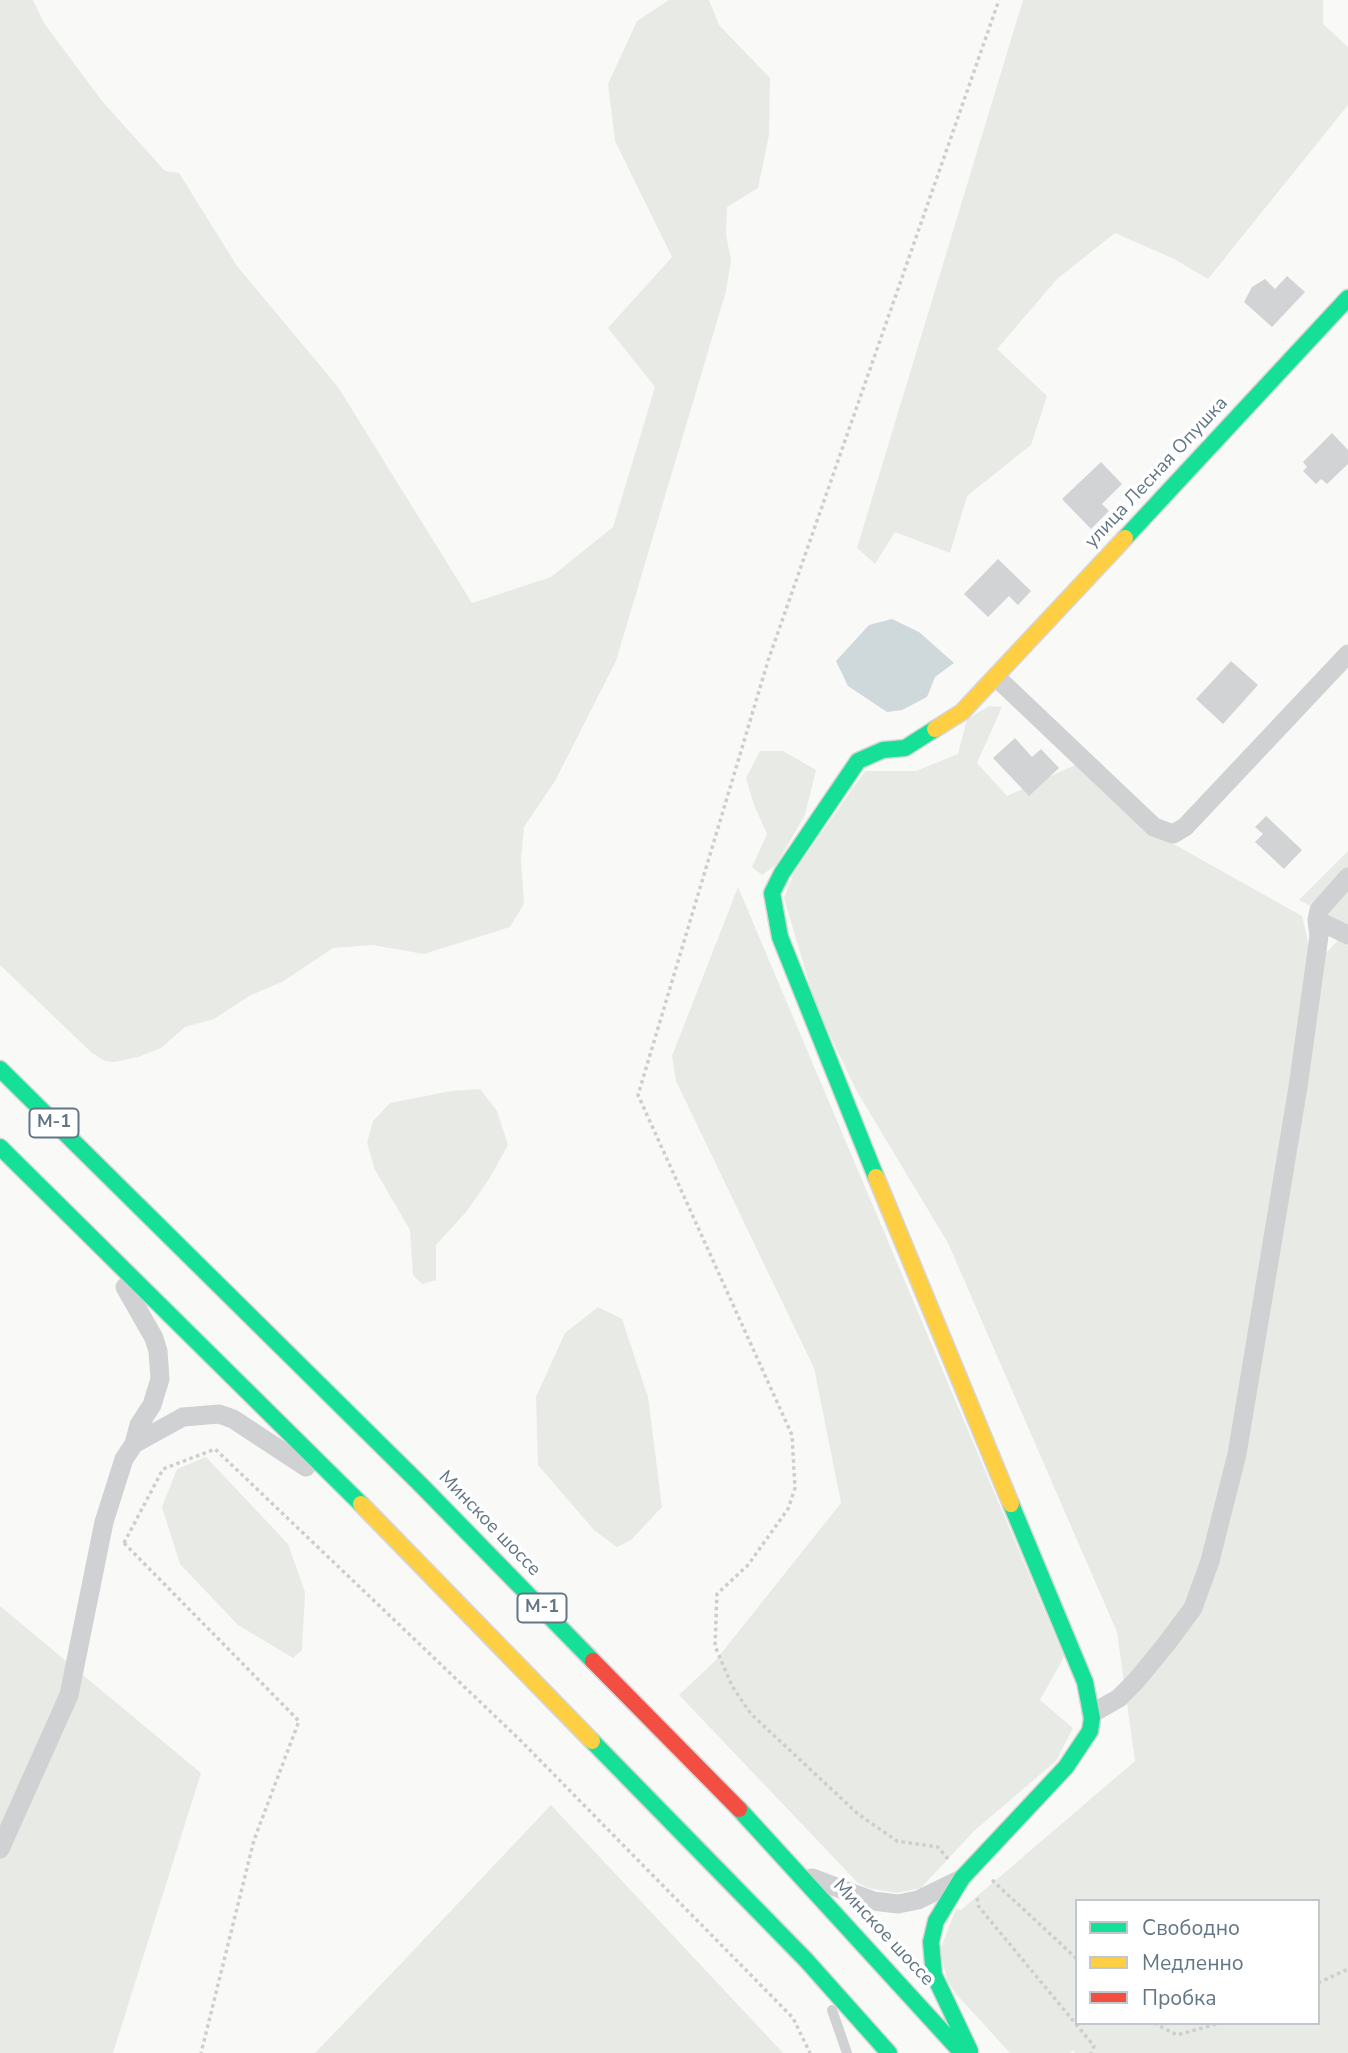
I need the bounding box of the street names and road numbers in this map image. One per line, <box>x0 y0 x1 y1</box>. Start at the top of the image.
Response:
street label: улица Лесная Опушка <box>1081 393 1233 553</box>
road number: М-1 <box>30 1108 78 1138</box>
street label: Минское шоссе <box>433 1467 545 1581</box>
road number: М-1 <box>518 1594 566 1623</box>
street label: Минское шоссе <box>828 1875 938 1991</box>

